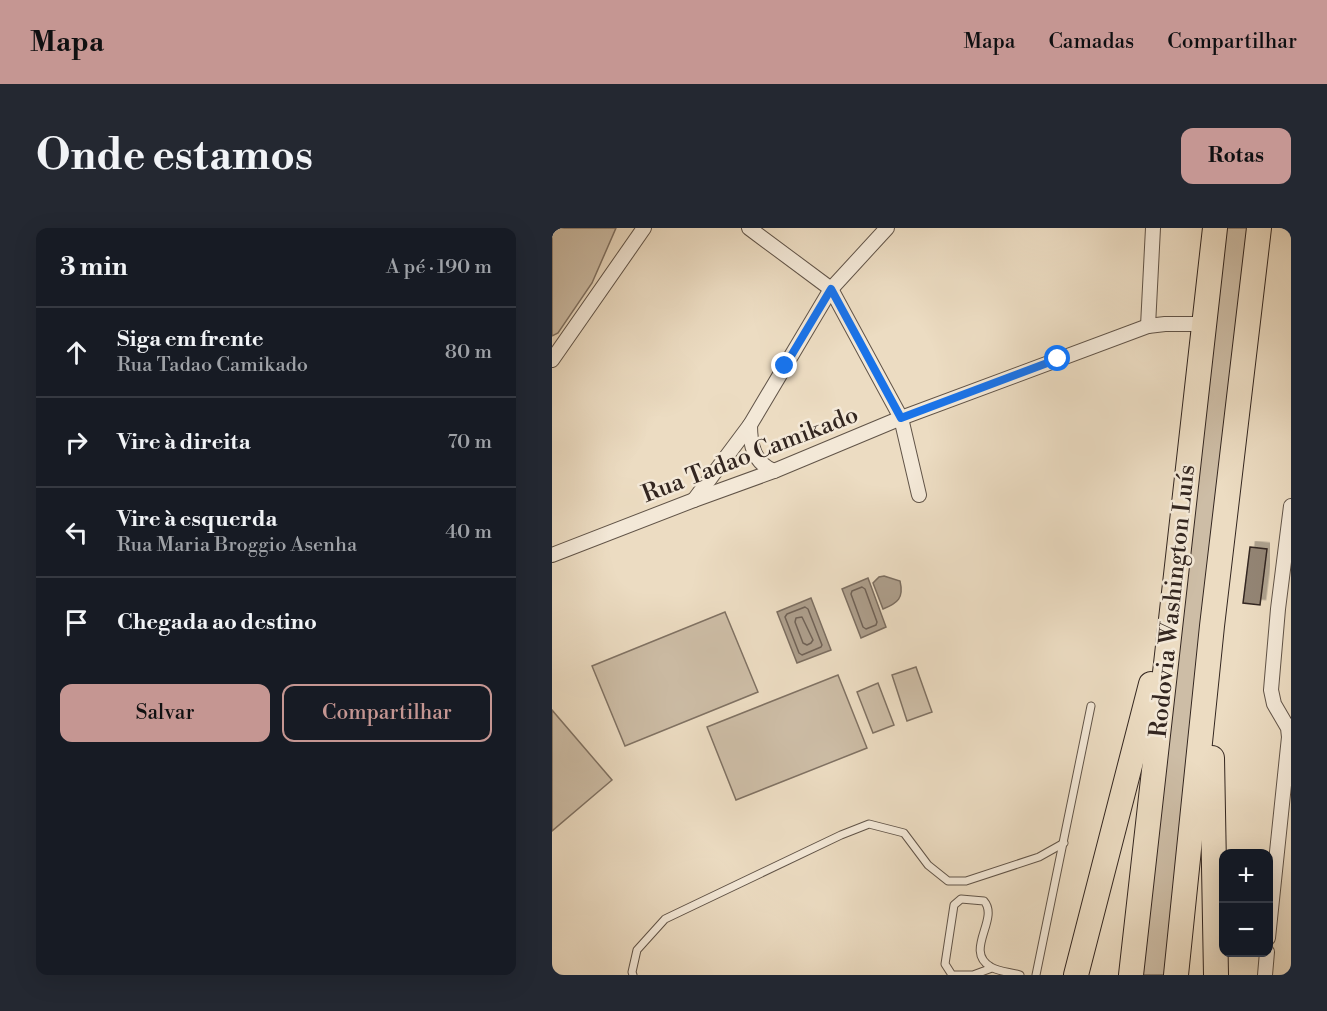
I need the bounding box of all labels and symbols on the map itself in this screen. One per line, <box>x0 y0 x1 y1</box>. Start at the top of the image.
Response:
route start <box>1044 345 1070 371</box>
route end <box>771 352 797 378</box>
street label: Rua Tadao Camikado <box>638 400 863 510</box>
street label: Rodovia Washington Luís <box>1144 463 1202 739</box>

